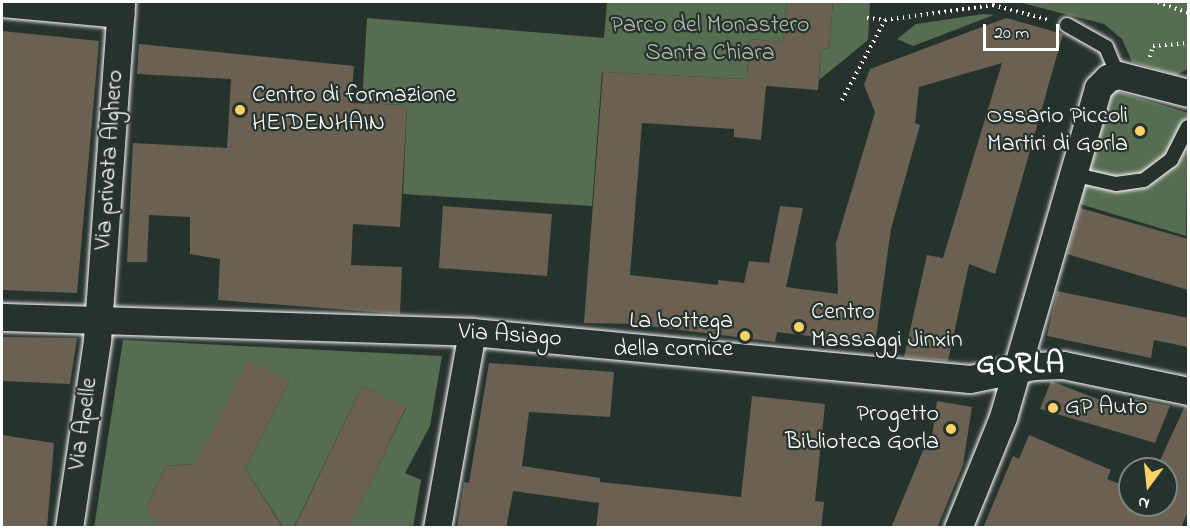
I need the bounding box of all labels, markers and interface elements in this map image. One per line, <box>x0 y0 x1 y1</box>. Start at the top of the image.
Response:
park label: Parco del Monastero Santa Chiara <box>610 12 810 68</box>
scale bar <box>986 12 1062 50</box>
text: 20 m <box>994 21 1029 47</box>
street label: Via privata Alghero <box>89 69 131 251</box>
place label: Centro di formazione HEIDENHAIN <box>252 82 456 138</box>
marker: Centro di formazione HEIDENHAIN <box>233 103 247 117</box>
place label: Ossario Piccoli Martiri di Gorla <box>986 103 1128 159</box>
marker: Ossario Piccoli Martiri di Gorla <box>1133 124 1147 138</box>
place label: Centro Massaggi Jinxin <box>811 299 963 355</box>
place label: La bottega della cornice <box>614 308 733 364</box>
street label: Via Asiago <box>457 318 563 354</box>
marker: Centro Massaggi Jinxin <box>792 320 806 334</box>
marker: La bottega della cornice <box>738 329 752 343</box>
district label: GORLA <box>976 347 1066 383</box>
street label: Via Apelle <box>63 376 105 472</box>
place label: GP Auto <box>1065 394 1147 422</box>
place label: Progetto Biblioteca Gorla <box>785 401 939 457</box>
marker: GP Auto <box>1046 401 1060 415</box>
marker: Progetto Biblioteca Gorla <box>944 422 958 436</box>
north arrow <box>1118 457 1178 517</box>
text: N <box>1136 489 1152 515</box>

